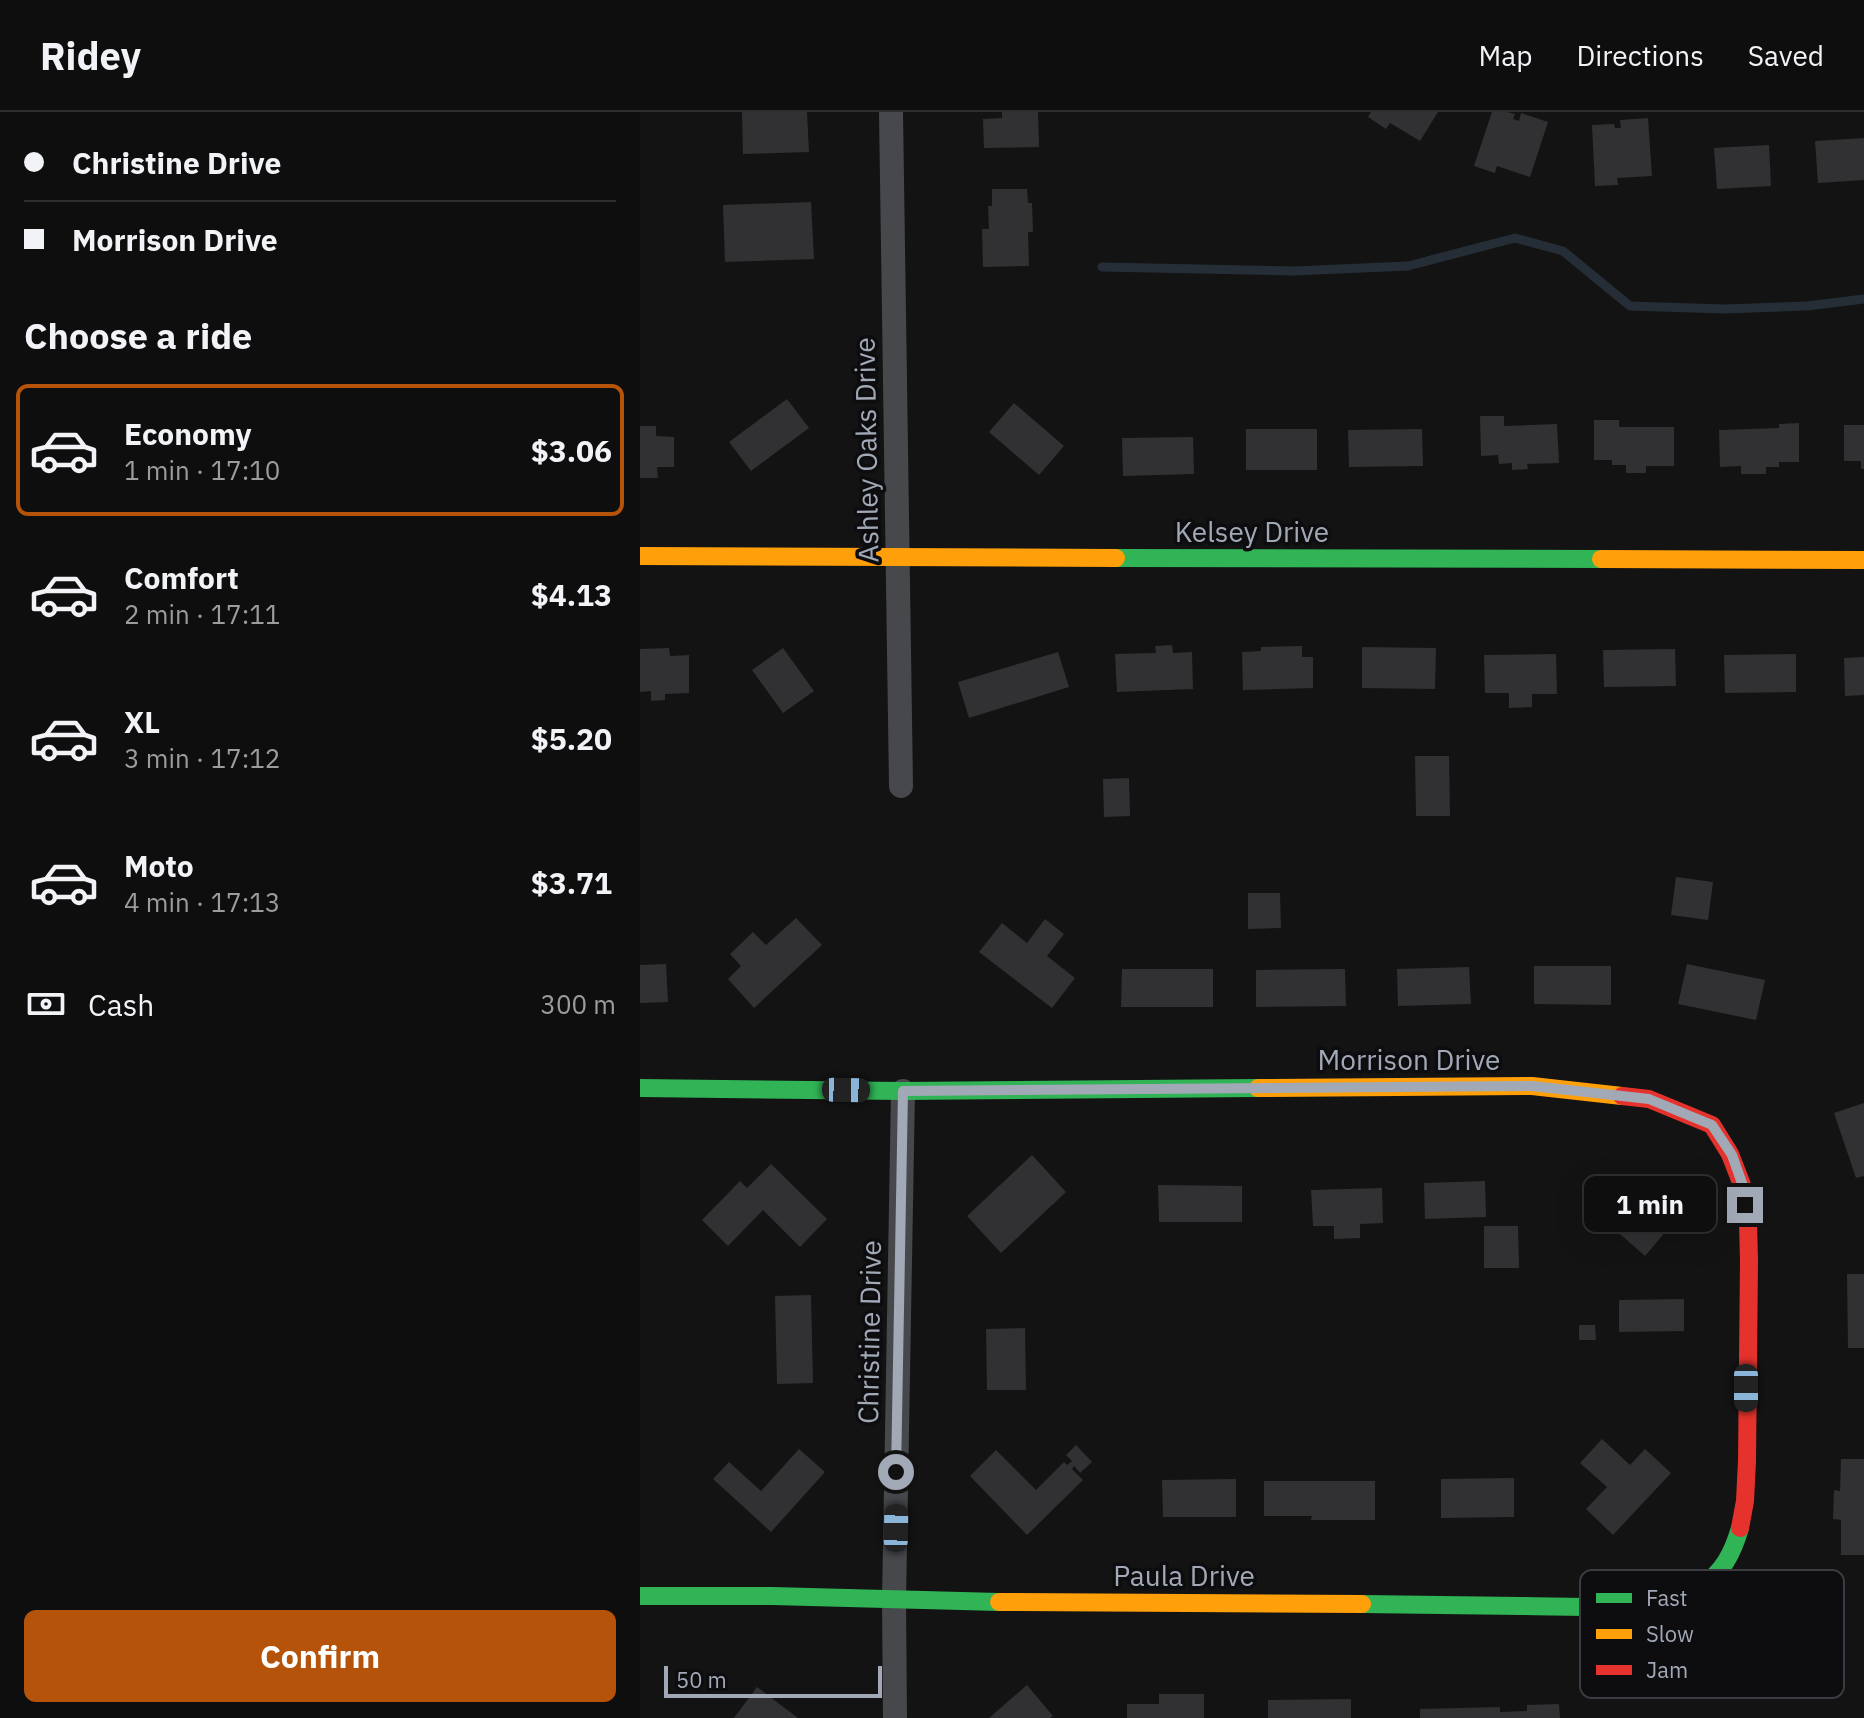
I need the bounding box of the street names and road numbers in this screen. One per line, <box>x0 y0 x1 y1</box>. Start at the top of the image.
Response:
street label: Ashley Oaks Drive <box>846 337 886 563</box>
street label: Kelsey Drive <box>1175 513 1329 550</box>
street label: Morrison Drive <box>1318 1041 1500 1078</box>
street label: Christine Drive <box>849 1240 889 1424</box>
street label: Paula Drive <box>1113 1557 1255 1594</box>

